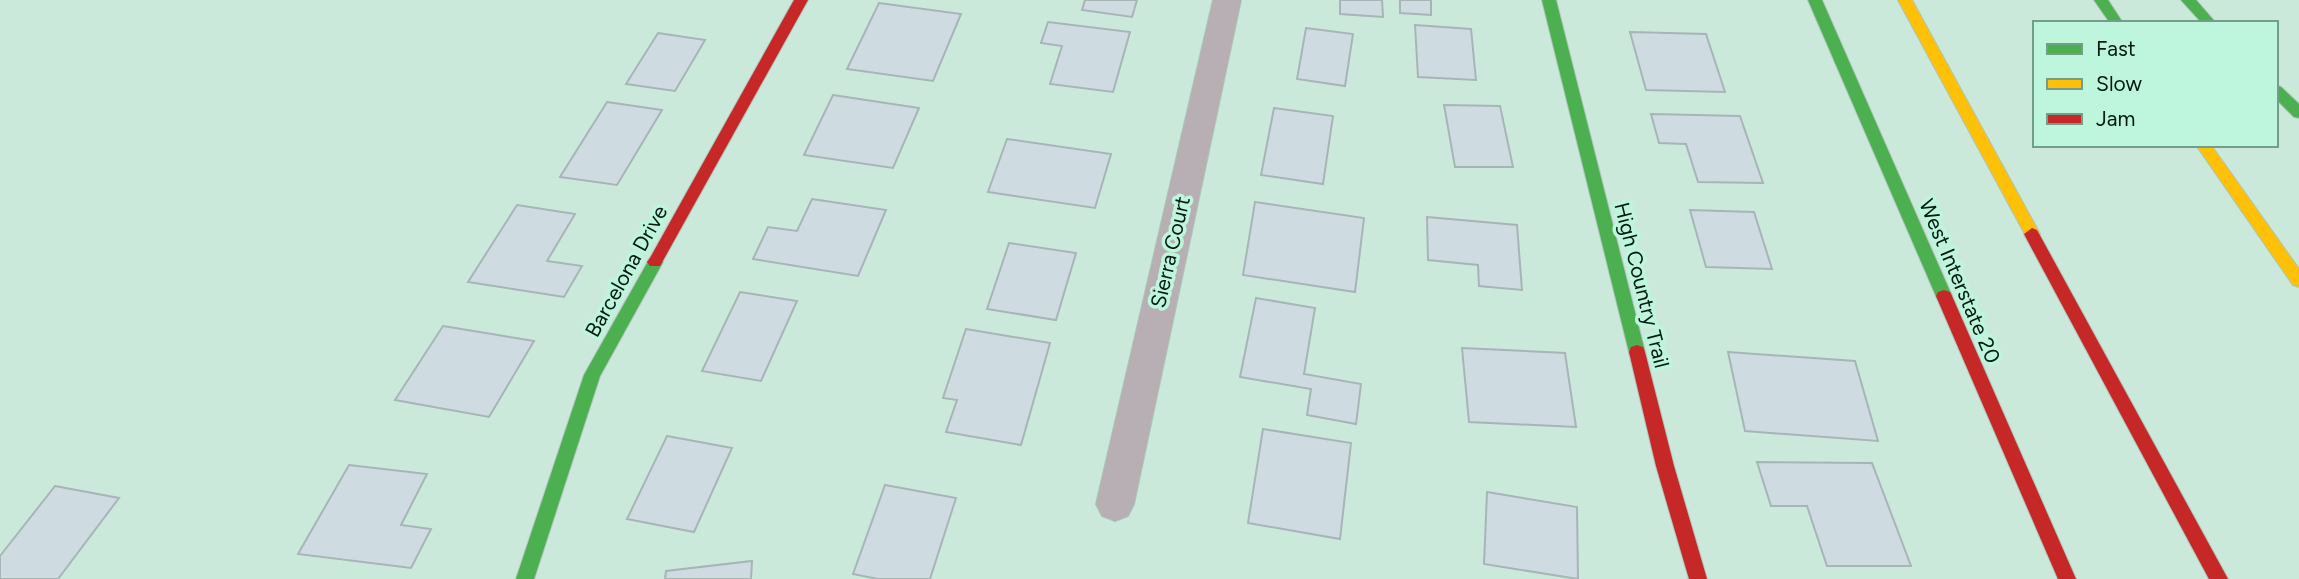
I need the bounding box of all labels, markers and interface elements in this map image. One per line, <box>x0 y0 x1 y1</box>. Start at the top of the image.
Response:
legend <box>2033 21 2278 147</box>
text: Fast <box>2096 36 2136 61</box>
text: Slow <box>2096 71 2142 96</box>
text: Jam <box>2096 106 2135 131</box>
street label: Sierra Court <box>1145 194 1195 310</box>
street label: West Interstate 20 <box>1914 195 2006 367</box>
street label: High Country Trail <box>1609 200 1675 370</box>
street label: Barcelona Drive <box>580 201 672 341</box>

